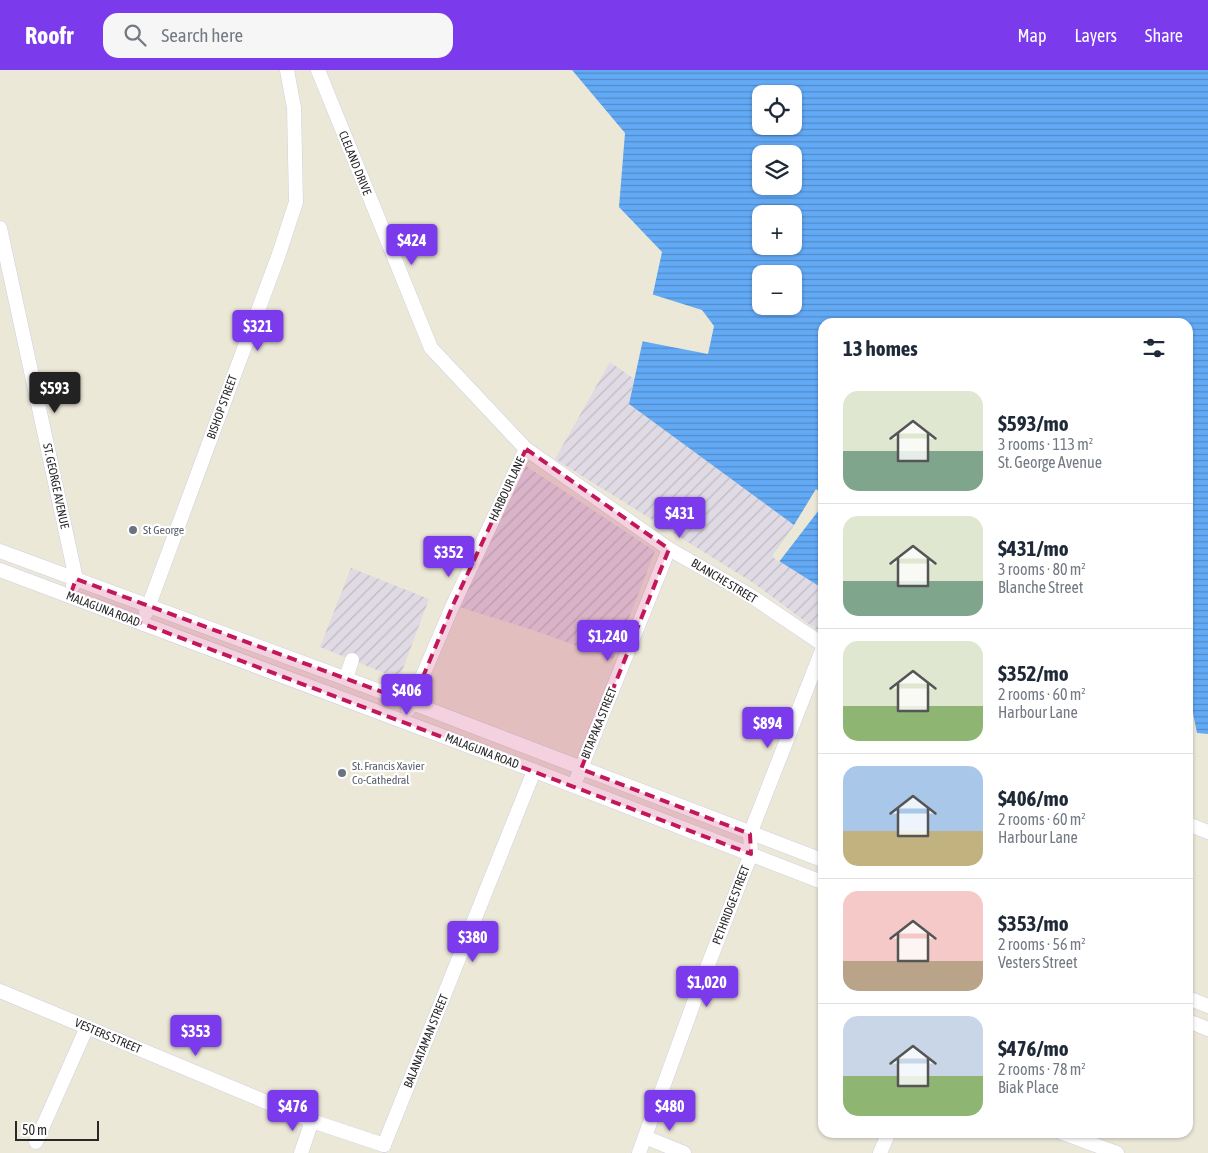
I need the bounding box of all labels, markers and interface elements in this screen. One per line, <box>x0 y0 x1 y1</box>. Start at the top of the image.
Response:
search box <box>103 13 453 58</box>
icon: search <box>121 21 149 49</box>
text: Roofr <box>25 22 73 49</box>
text: Search here <box>161 24 243 46</box>
text: Map <box>1017 25 1046 46</box>
text: Layers <box>1074 25 1117 46</box>
text: Share <box>1145 25 1183 46</box>
map controls <box>752 85 802 315</box>
button: locate <box>752 85 802 135</box>
street label: CLELAND DRIVE <box>336 129 374 197</box>
button: layers <box>752 145 802 195</box>
button: + <box>752 205 802 255</box>
pin: $424 <box>382 224 442 266</box>
text: $424 <box>397 231 427 249</box>
button: − <box>752 265 802 315</box>
pin: $321 <box>228 310 288 352</box>
text: $321 <box>243 317 273 335</box>
icon: filters <box>1140 334 1168 362</box>
text: 13 homes <box>843 336 918 360</box>
pin: $593 <box>25 372 85 414</box>
street label: BISHOP STREET <box>204 372 240 441</box>
text: $593 <box>40 379 70 397</box>
icon: home <box>883 411 943 471</box>
text: $593/mo <box>998 411 1069 435</box>
text: 3 rooms · 113 m² <box>998 435 1093 453</box>
street label: ST. GEORGE AVENUE <box>40 442 72 530</box>
text: St. George Avenue <box>998 453 1102 471</box>
street label: HARBOUR LANE <box>486 455 528 523</box>
pin: $431 <box>650 496 710 539</box>
text: $431 <box>665 504 695 522</box>
place label: St George <box>143 523 184 537</box>
marker: St George <box>127 524 139 536</box>
pin: $352 <box>419 536 479 578</box>
icon: home <box>883 536 943 596</box>
text: $431/mo <box>998 536 1069 560</box>
text: $352 <box>434 543 464 561</box>
street label: BLANCHE STREET <box>689 556 760 606</box>
text: 3 rooms · 80 m² <box>998 560 1086 578</box>
text: Blanche Street <box>998 578 1083 596</box>
street label: MALAGUNA ROAD <box>64 588 142 630</box>
pin: $1,240 <box>567 620 649 662</box>
text: $1,240 <box>588 627 628 645</box>
icon: home <box>883 661 943 721</box>
text: $352/mo <box>998 661 1069 685</box>
pin: $406 <box>377 674 437 716</box>
text: $406 <box>392 681 422 699</box>
street label: BITAPAKA STREET <box>578 685 620 761</box>
text: 2 rooms · 60 m² <box>998 685 1086 703</box>
text: Harbour Lane <box>998 703 1078 721</box>
pin: $894 <box>738 706 798 749</box>
text: $894 <box>753 714 783 732</box>
street label: MALAGUNA ROAD <box>443 730 521 772</box>
place label: St. Francis Xavier Co-Cathedral <box>352 759 425 787</box>
marker: St. Francis Xavier Co-Cathedral <box>336 767 348 779</box>
icon: home <box>883 786 943 846</box>
text: $406/mo <box>998 786 1069 810</box>
text: 2 rooms · 60 m² <box>998 810 1086 828</box>
text: Harbour Lane <box>998 828 1078 846</box>
street label: PETHRIDGE STREET <box>709 863 753 947</box>
icon: home <box>883 911 943 971</box>
text: $353/mo <box>998 911 1069 935</box>
pin: $380 <box>443 920 503 963</box>
text: $380 <box>458 928 488 946</box>
text: 2 rooms · 56 m² <box>998 935 1086 953</box>
text: Vesters Street <box>998 953 1078 971</box>
pin: $1,020 <box>666 966 748 1008</box>
text: $1,020 <box>687 973 727 991</box>
street label: BALANATAMAN STREET <box>401 991 451 1090</box>
pin: $353 <box>166 1014 226 1057</box>
street label: VESTERS STREET <box>73 1016 144 1057</box>
text: $353 <box>181 1022 211 1040</box>
icon: home <box>883 1036 943 1096</box>
text: $476/mo <box>998 1036 1069 1060</box>
text: 2 rooms · 78 m² <box>998 1060 1086 1078</box>
text: Biak Place <box>998 1078 1059 1096</box>
pin: $476 <box>263 1090 323 1132</box>
pin: $480 <box>640 1090 700 1132</box>
text: $476 <box>278 1097 308 1115</box>
text: $480 <box>655 1097 685 1115</box>
scale bar <box>15 1118 99 1141</box>
text: 50 m <box>22 1122 47 1138</box>

